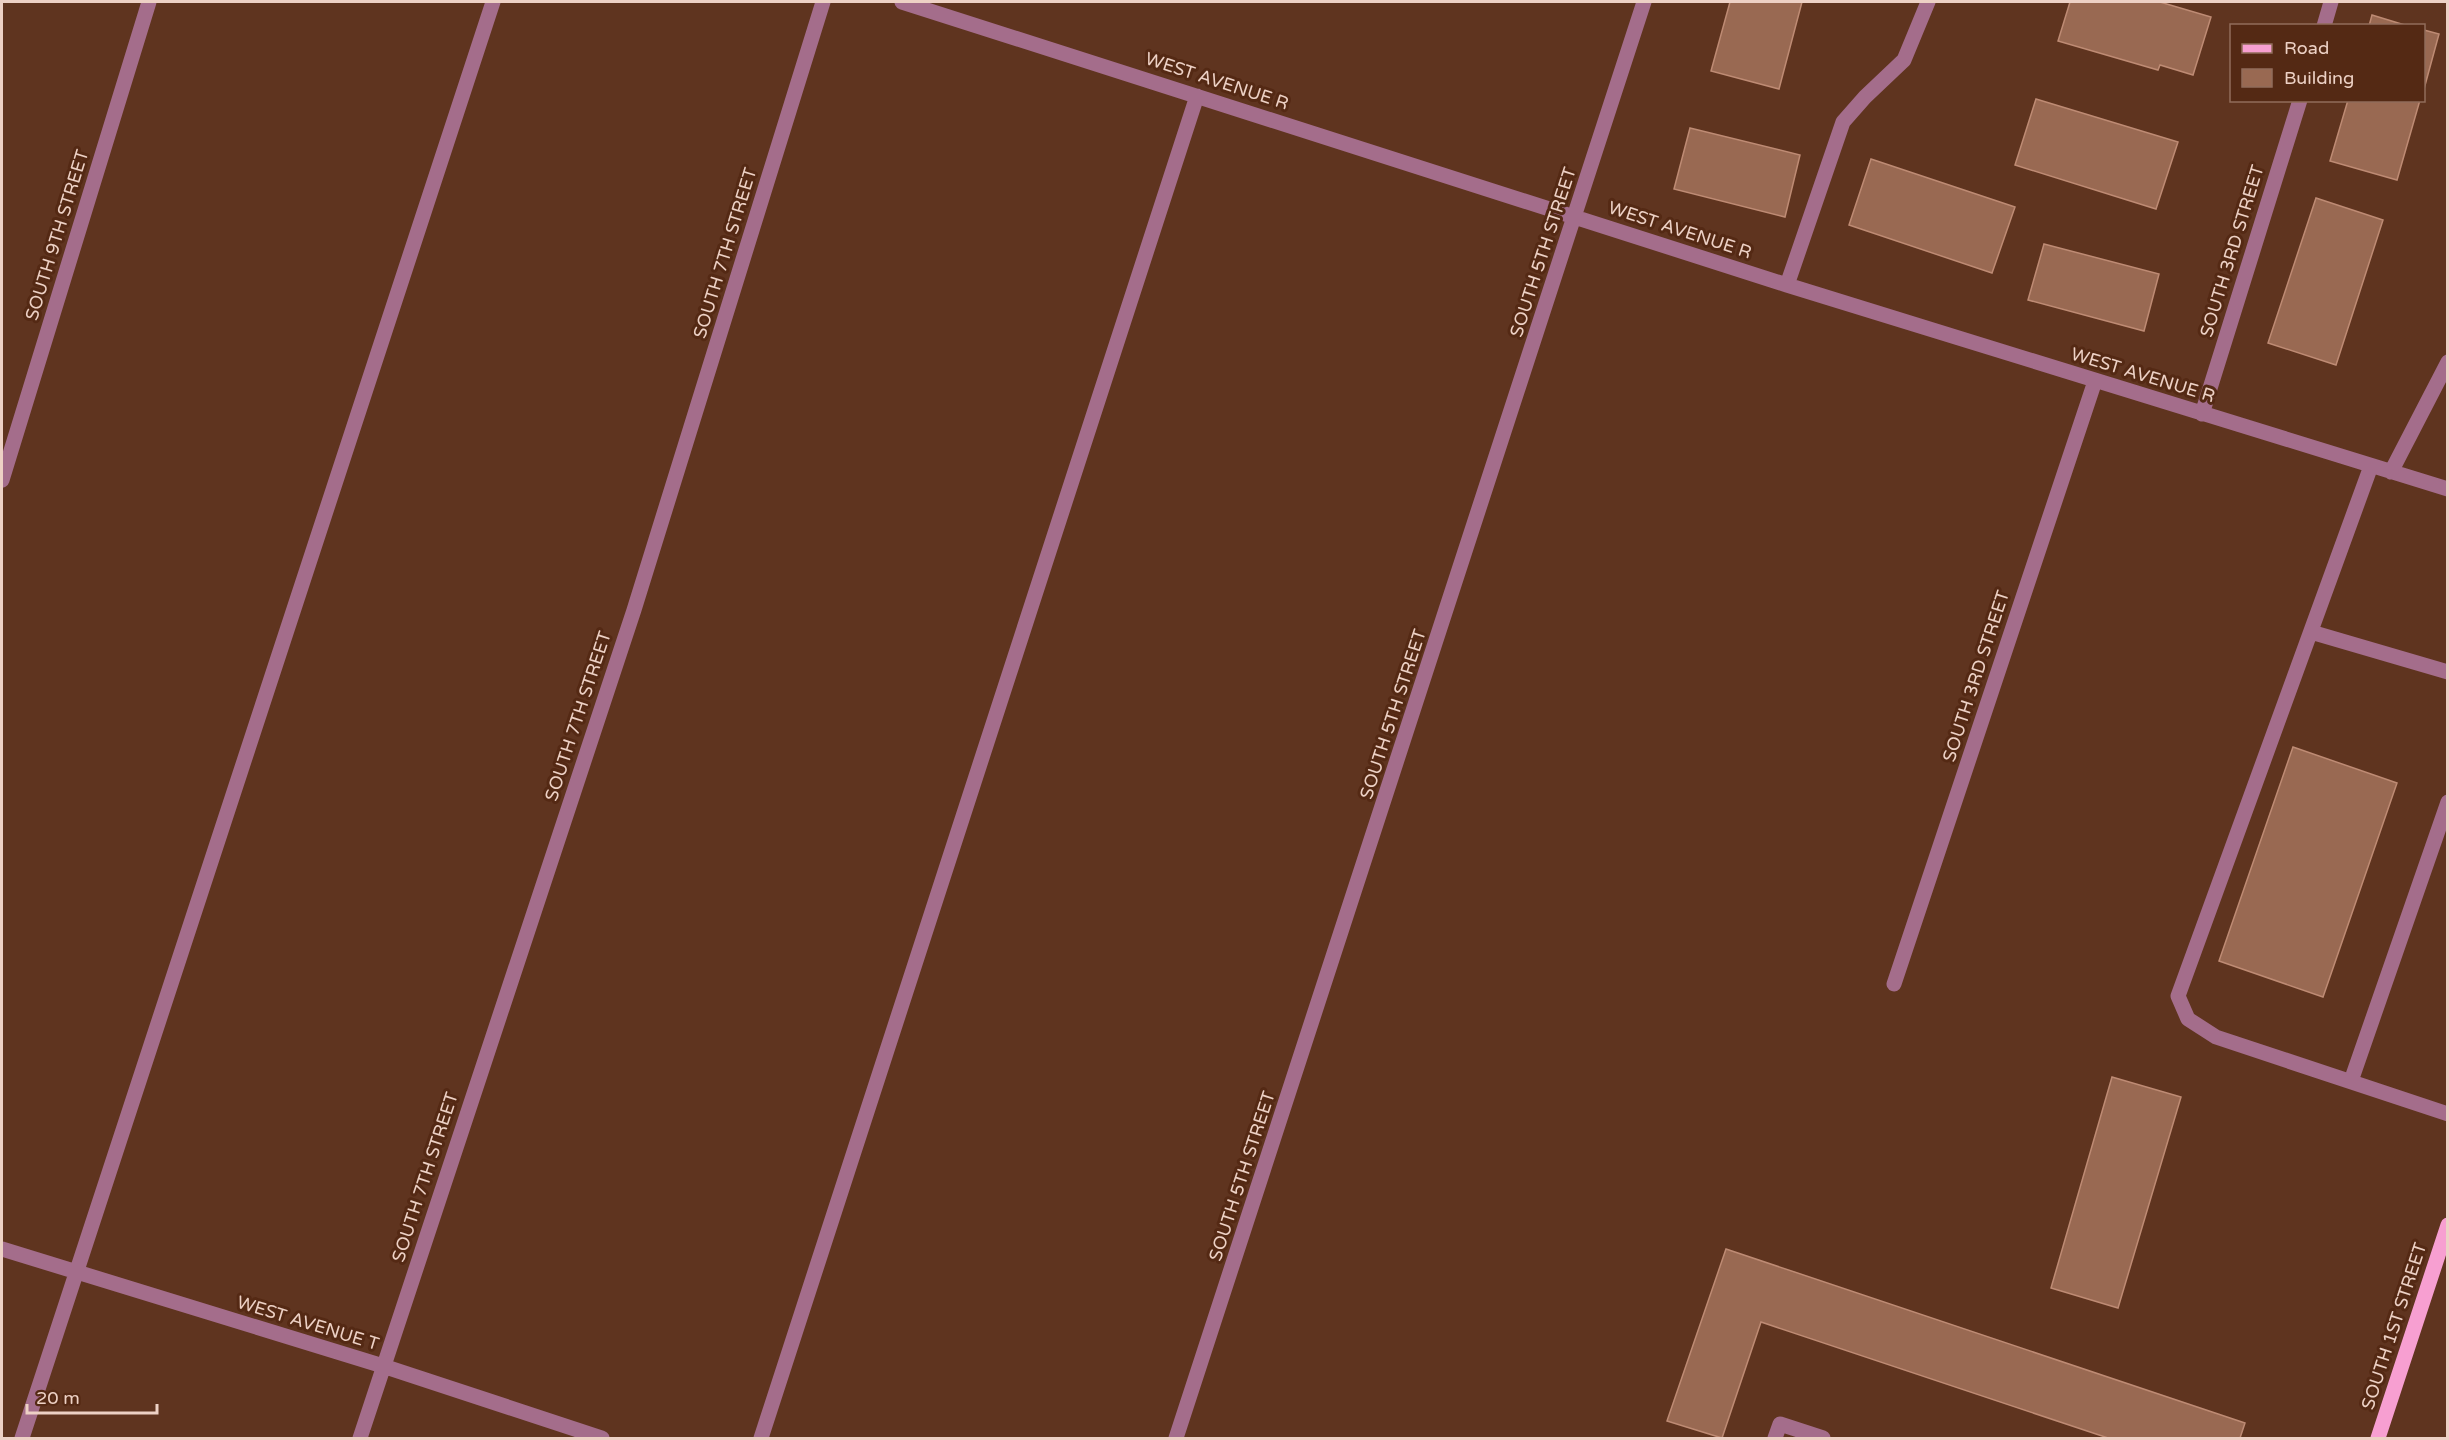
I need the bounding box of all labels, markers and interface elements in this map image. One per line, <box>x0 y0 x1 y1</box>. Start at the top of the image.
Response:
legend <box>2230 24 2425 102</box>
text: Road <box>2284 37 2329 59</box>
street label: WEST AVENUE R <box>1143 47 1291 115</box>
text: Building <box>2284 67 2354 89</box>
street label: SOUTH 9TH STREET <box>21 147 93 323</box>
street label: SOUTH 3RD STREET <box>2195 162 2269 340</box>
street label: SOUTH 5TH STREET <box>1505 164 1581 340</box>
street label: SOUTH 7TH STREET <box>689 165 761 341</box>
street label: WEST AVENUE R <box>1606 196 1754 264</box>
street label: WEST AVENUE R <box>2068 343 2218 407</box>
street label: SOUTH 3RD STREET <box>1938 587 2014 765</box>
street label: SOUTH 5TH STREET <box>1355 626 1431 802</box>
street label: SOUTH 7TH STREET <box>540 628 616 804</box>
street label: SOUTH 5TH STREET <box>1204 1088 1280 1264</box>
street label: SOUTH 7TH STREET <box>387 1089 463 1265</box>
street label: SOUTH 1ST STREET <box>2357 1240 2431 1412</box>
street label: WEST AVENUE T <box>234 1291 382 1355</box>
scale bar <box>27 1377 158 1415</box>
text: 20 m <box>36 1387 80 1409</box>

